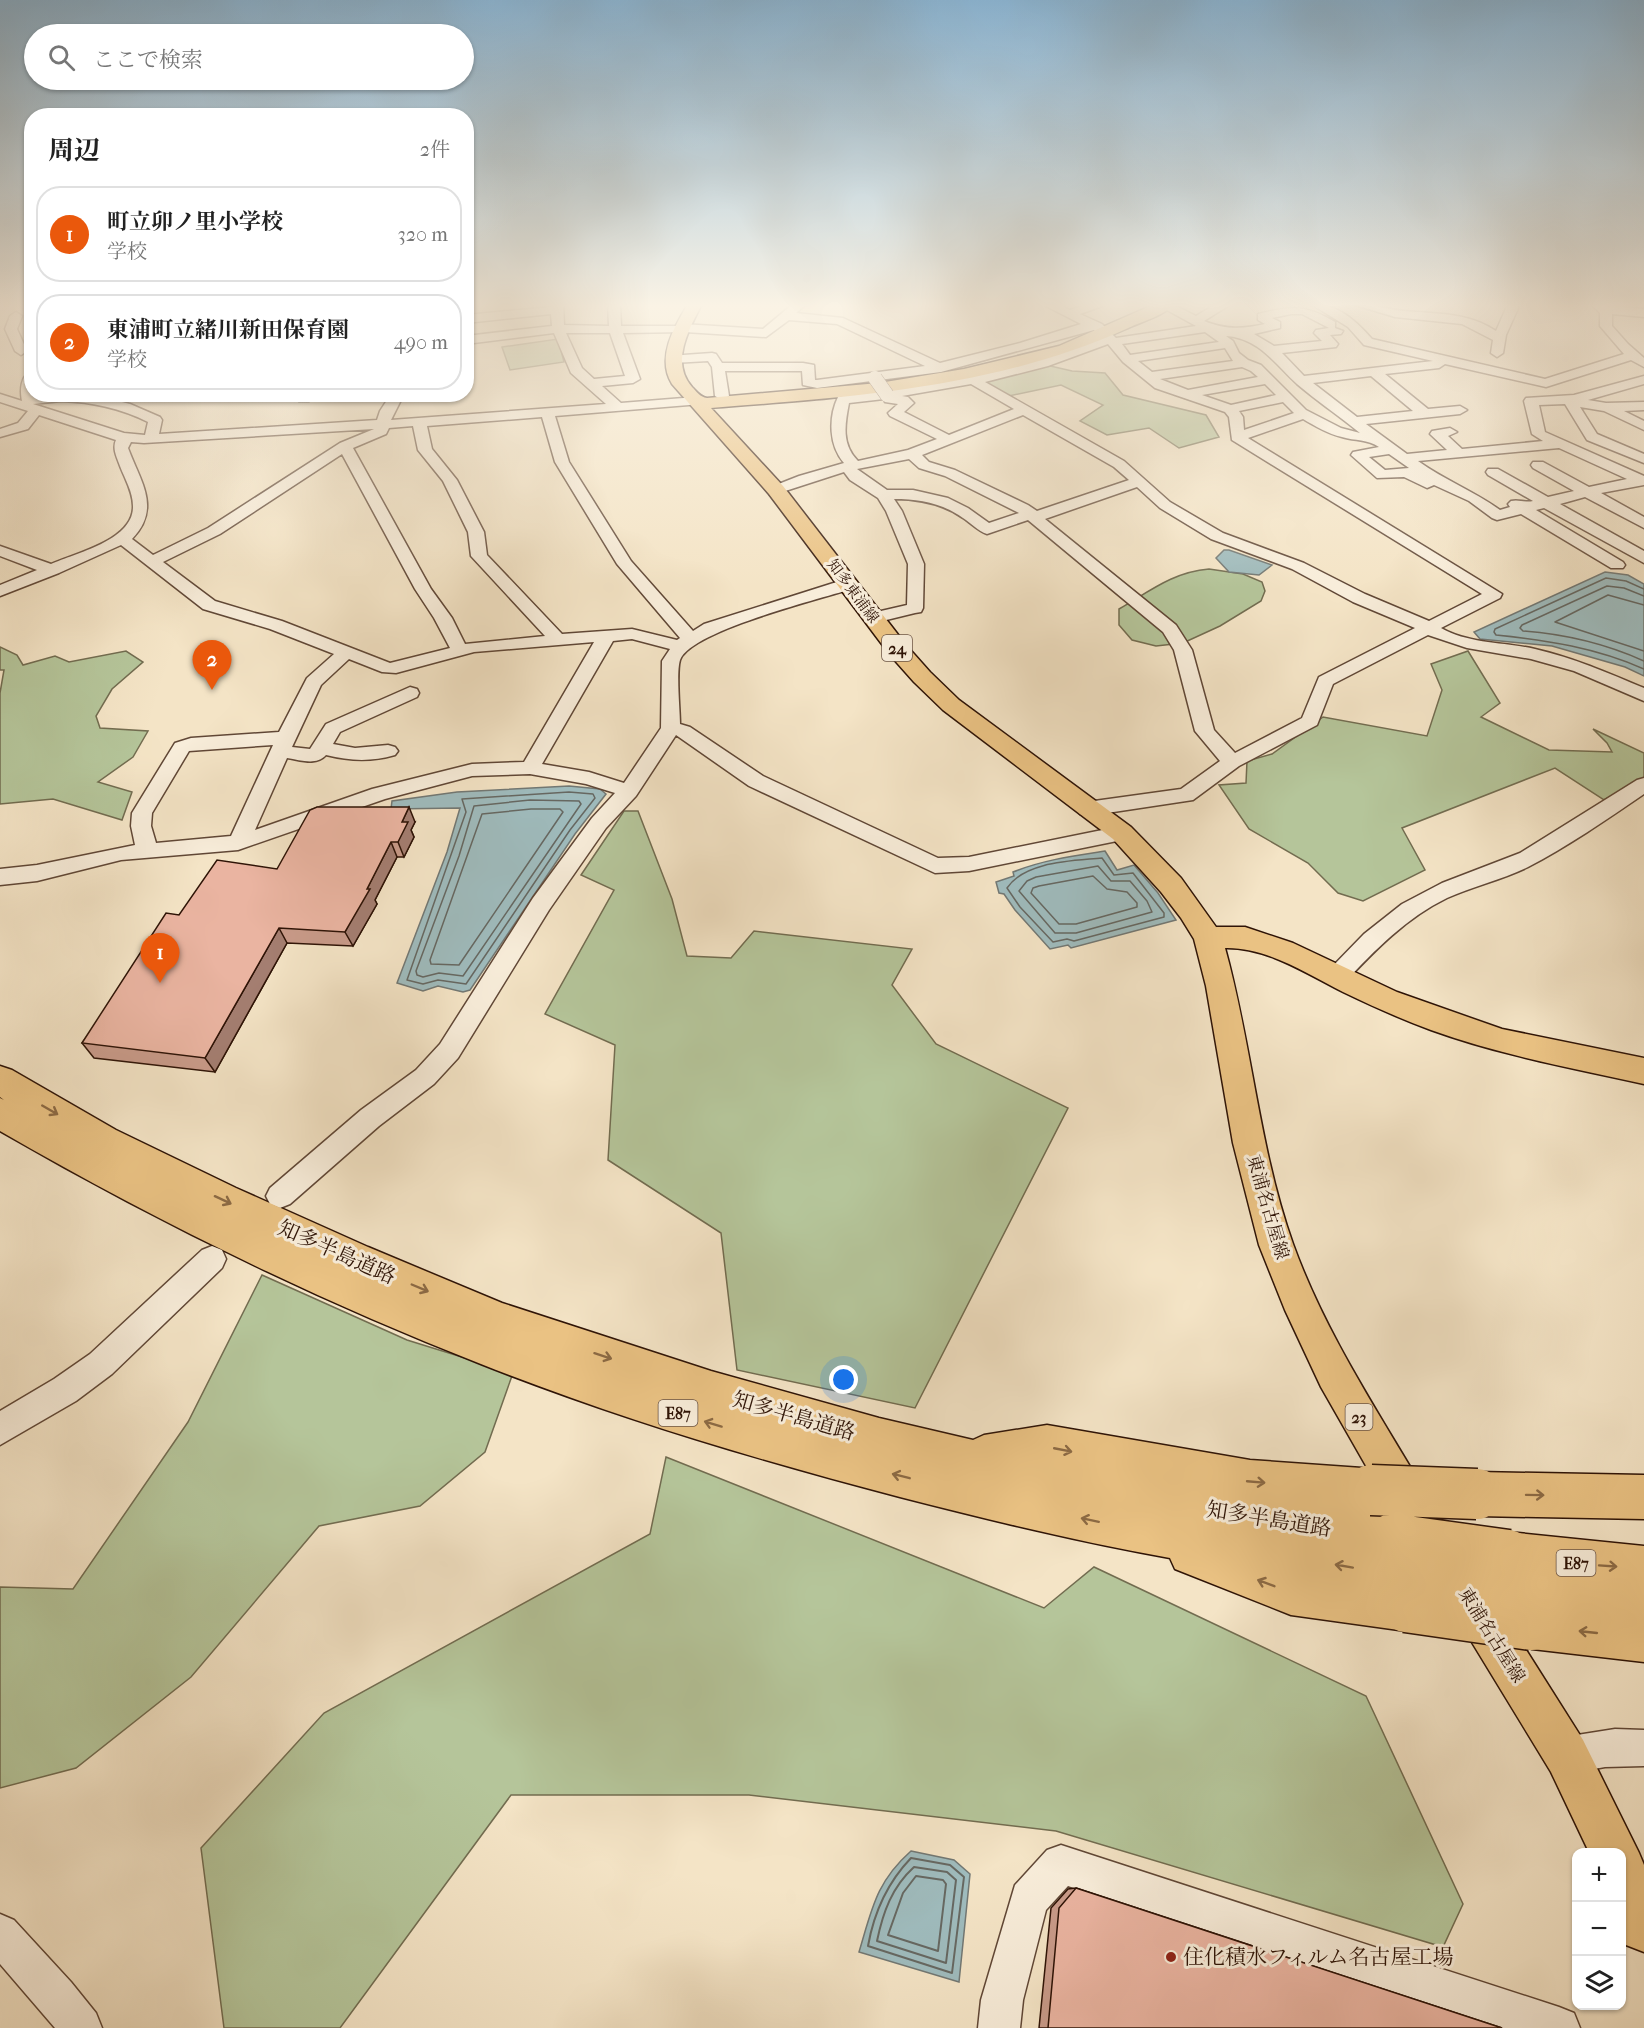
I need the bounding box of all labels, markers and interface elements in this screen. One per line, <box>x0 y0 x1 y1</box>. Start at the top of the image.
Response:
search box <box>24 24 474 90</box>
icon: search <box>45 41 78 74</box>
text: ここで検索 <box>93 47 203 73</box>
text: 周辺 <box>48 135 100 166</box>
text: 2件 <box>420 138 450 161</box>
text: 町立卯ノ里小学校 <box>107 209 283 235</box>
text: 1 <box>66 223 73 246</box>
text: 320 m <box>398 223 448 246</box>
text: 学校 <box>107 240 147 263</box>
text: 東浦町立緒川新田保育園 <box>107 317 349 343</box>
text: 2 <box>64 331 75 354</box>
text: 490 m <box>394 331 448 354</box>
text: 学校 <box>107 348 147 371</box>
street label: 知多東浦線 <box>823 556 883 626</box>
road number: 24 <box>882 635 912 661</box>
pin: 2 <box>192 640 232 690</box>
pin: 1 <box>140 934 180 983</box>
one-way arrow <box>41 1105 58 1117</box>
street label: 東浦名古屋線 <box>1243 1152 1292 1262</box>
one-way arrow <box>214 1195 232 1207</box>
street label: 知多半島道路 <box>275 1215 399 1289</box>
one-way arrow <box>410 1283 429 1294</box>
one-way arrow <box>593 1351 612 1362</box>
your location <box>829 1365 858 1394</box>
street label: 知多半島道路 <box>730 1387 858 1445</box>
road number: E87 <box>658 1400 698 1426</box>
road number: 23 <box>1346 1404 1372 1430</box>
one-way arrow <box>704 1418 723 1429</box>
one-way arrow <box>1053 1445 1073 1456</box>
one-way arrow <box>891 1469 910 1481</box>
one-way arrow <box>1245 1477 1265 1488</box>
one-way arrow <box>1525 1490 1545 1501</box>
street label: 知多半島道路 <box>1205 1497 1333 1541</box>
one-way arrow <box>1081 1514 1100 1526</box>
road number: E87 <box>1556 1550 1596 1576</box>
one-way arrow <box>1335 1560 1355 1571</box>
one-way arrow <box>1597 1561 1617 1572</box>
one-way arrow <box>1258 1577 1276 1588</box>
street label: 東浦名古屋線 <box>1454 1584 1529 1687</box>
one-way arrow <box>1578 1626 1598 1637</box>
map controls <box>1572 1848 1626 2010</box>
button: + <box>1572 1848 1626 1902</box>
button: − <box>1572 1902 1626 1956</box>
place label: 住化積水フィルム名古屋工場 <box>1183 1945 1453 1969</box>
marker: 住化積水フィルム名古屋工場 <box>1164 1950 1178 1964</box>
button: layers <box>1572 1956 1626 2010</box>

